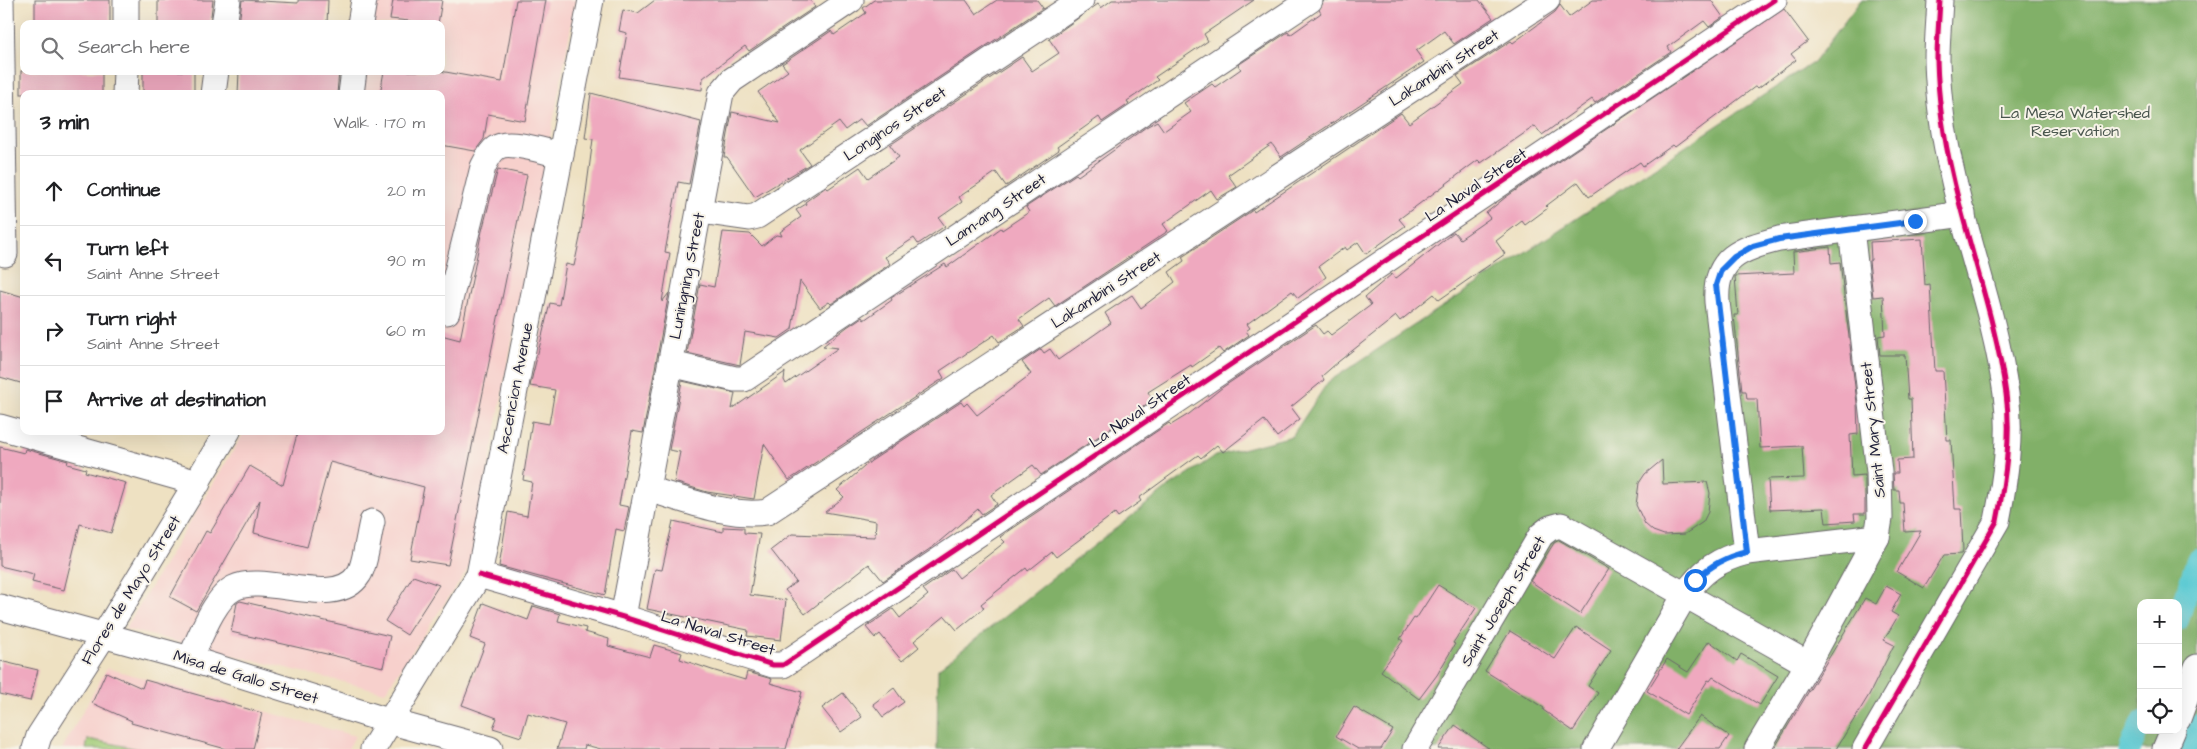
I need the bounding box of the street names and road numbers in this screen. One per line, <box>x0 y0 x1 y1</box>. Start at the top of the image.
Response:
street label: Lakambini Street <box>1385 24 1504 112</box>
street label: Longinos Street <box>839 81 952 167</box>
street label: La Naval Street <box>1421 142 1532 227</box>
street label: Lam-ang Street <box>941 168 1052 253</box>
street label: Luningning Street <box>664 210 711 341</box>
street label: Lakambini Street <box>1047 246 1166 334</box>
street label: Ascencion Avenue <box>492 320 539 455</box>
street label: Saint Mary Street <box>1855 360 1892 499</box>
street label: La Naval Street <box>1085 368 1196 453</box>
street label: Flores de Mayo Street <box>76 510 187 670</box>
street label: Saint Joseph Street <box>1455 531 1551 670</box>
street label: La Naval Street <box>658 605 778 661</box>
street label: Misa de Gallo Street <box>171 644 322 710</box>

